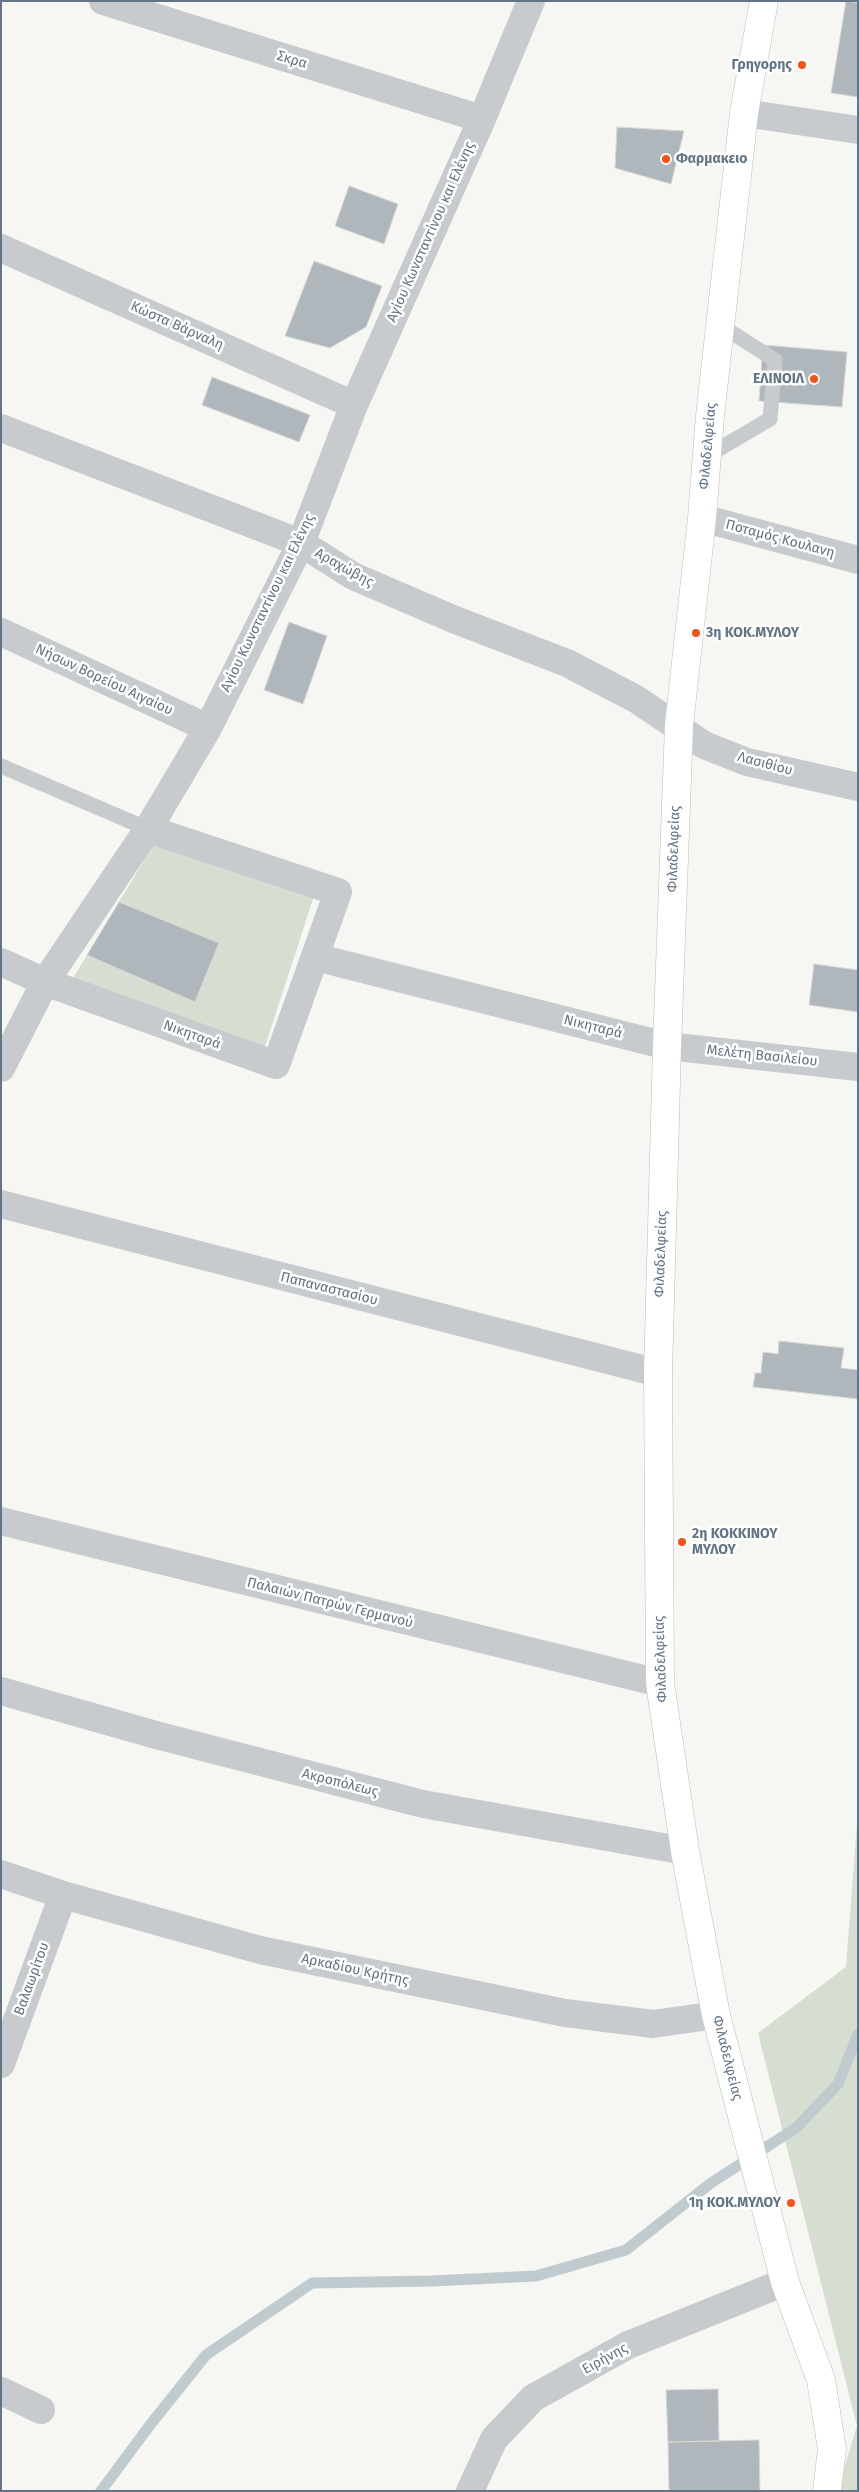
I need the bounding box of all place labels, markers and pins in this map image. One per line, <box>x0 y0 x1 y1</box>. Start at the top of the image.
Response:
place label: Γρηγορης <box>732 57 792 73</box>
marker: Γρηγορης <box>796 59 808 71</box>
place label: Φαρμακειο <box>676 151 747 167</box>
marker: Φαρμακειο <box>660 153 672 165</box>
place label: ΕΛΙΝΟΙΛ <box>753 371 804 387</box>
marker: ΕΛΙΝΟΙΛ <box>808 373 820 385</box>
place label: 3η ΚΟΚ.ΜΥΛΟΥ <box>706 625 799 641</box>
marker: 3η ΚΟΚ.ΜΥΛΟΥ <box>690 627 702 639</box>
place label: 2η ΚΟΚΚΙΝΟΥ ΜΥΛΟΥ <box>692 1526 778 1558</box>
marker: 2η ΚΟΚΚΙΝΟΥ ΜΥΛΟΥ <box>676 1536 688 1548</box>
place label: 1η ΚΟΚ.ΜΥΛΟΥ <box>689 2195 781 2211</box>
marker: 1η ΚΟΚ.ΜΥΛΟΥ <box>785 2197 797 2209</box>

